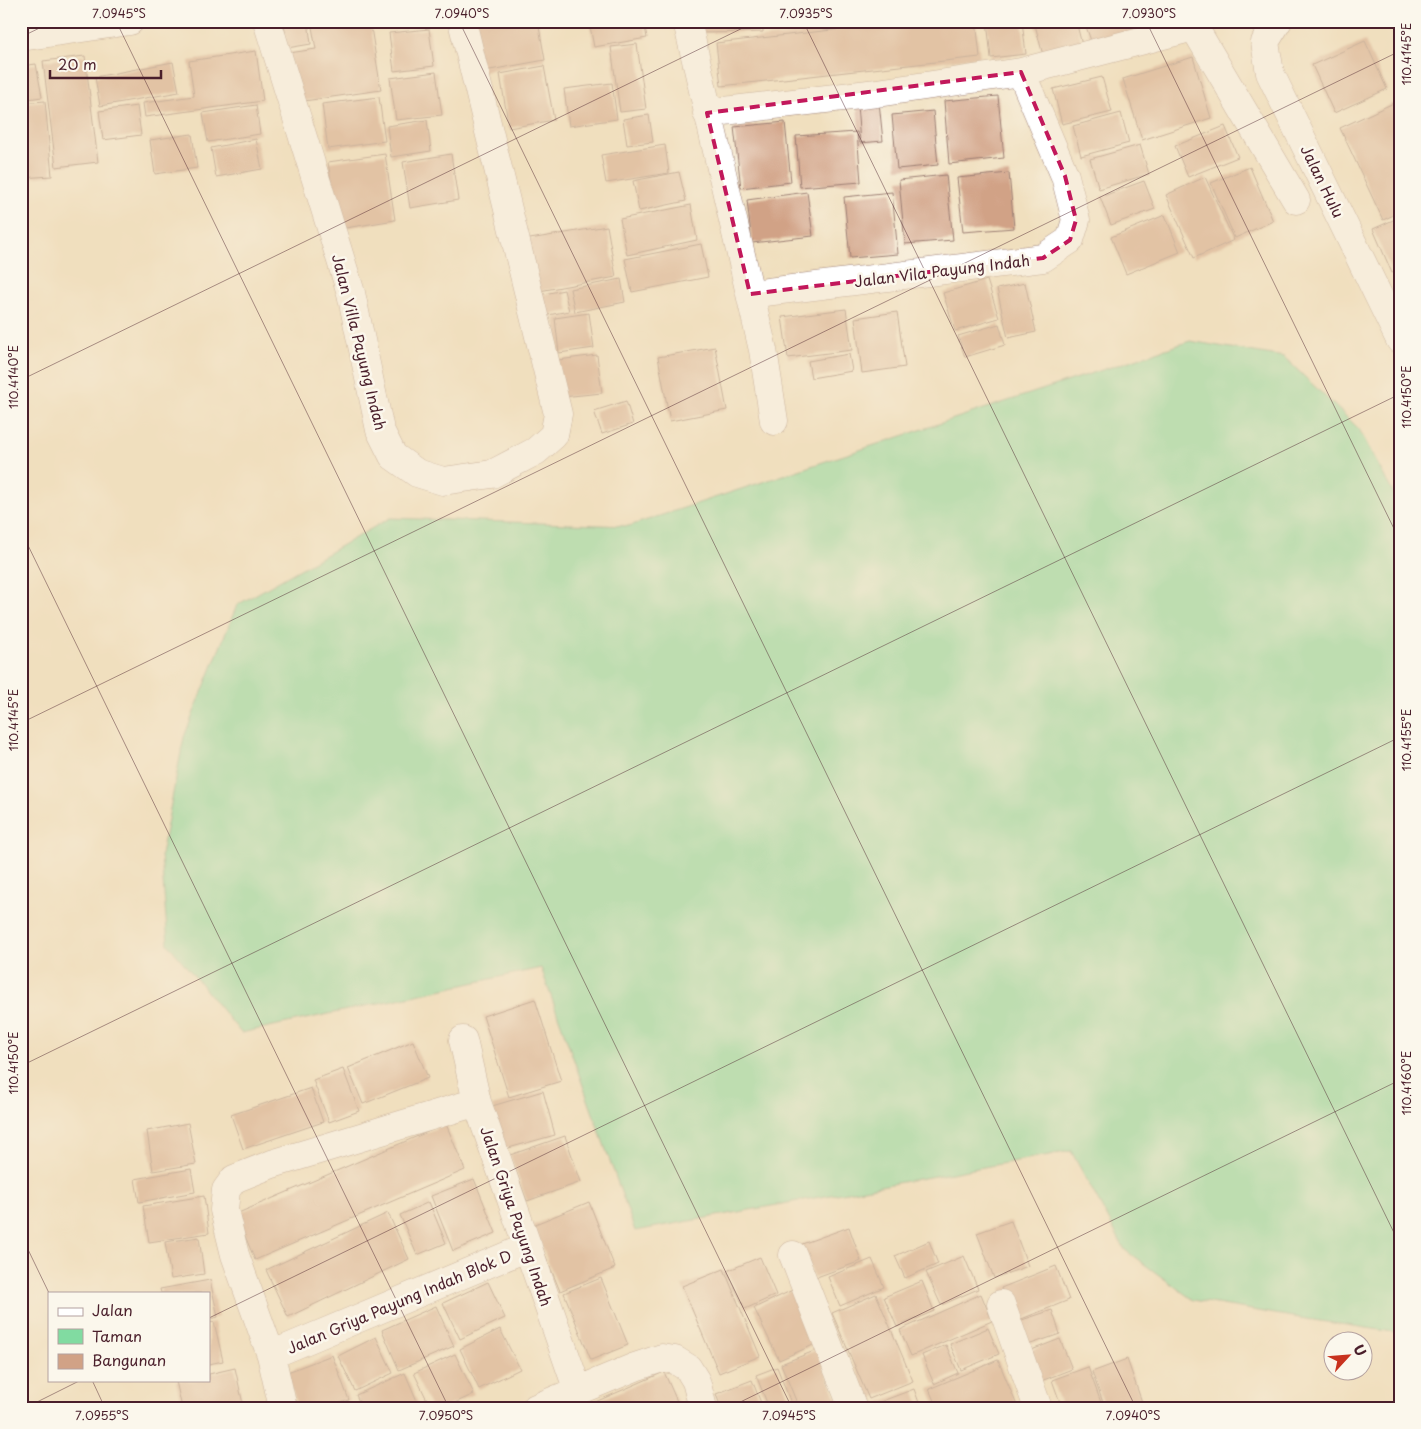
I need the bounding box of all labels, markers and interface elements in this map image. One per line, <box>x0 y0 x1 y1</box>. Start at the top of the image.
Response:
text: 7.0945°S <box>92 4 146 22</box>
text: 7.0940°S <box>435 4 489 22</box>
text: 7.0935°S <box>779 4 833 22</box>
text: 7.0930°S <box>1122 4 1176 22</box>
text: 110.4145°E <box>1397 23 1415 85</box>
scale bar <box>50 48 161 80</box>
text: 20 m <box>58 52 97 75</box>
street label: Jalan Hulu <box>1295 141 1351 221</box>
street label: Jalan Vila Payung Indah <box>853 248 1031 292</box>
street label: Jalan Villa Payung Indah <box>327 251 393 433</box>
text: 110.4140°E <box>4 345 22 409</box>
text: 110.4150°E <box>1397 366 1415 428</box>
text: 110.4145°E <box>4 689 22 751</box>
text: 110.4155°E <box>1397 709 1415 771</box>
text: 110.4150°E <box>4 1032 22 1094</box>
text: 110.4160°E <box>1397 1051 1415 1115</box>
street label: Jalan Griya Payung Indah <box>475 1123 559 1309</box>
street label: Jalan Griya Payung Indah Blok D <box>283 1243 515 1359</box>
legend <box>48 1292 210 1382</box>
text: Jalan <box>92 1298 133 1321</box>
text: Taman <box>92 1324 142 1347</box>
north arrow <box>1324 1332 1374 1382</box>
text: U <box>1348 1341 1372 1359</box>
text: Bangunan <box>92 1348 166 1371</box>
text: 7.0955°S <box>75 1406 129 1424</box>
text: 7.0950°S <box>419 1406 473 1424</box>
text: 7.0945°S <box>762 1406 816 1424</box>
text: 7.0940°S <box>1106 1406 1160 1424</box>

